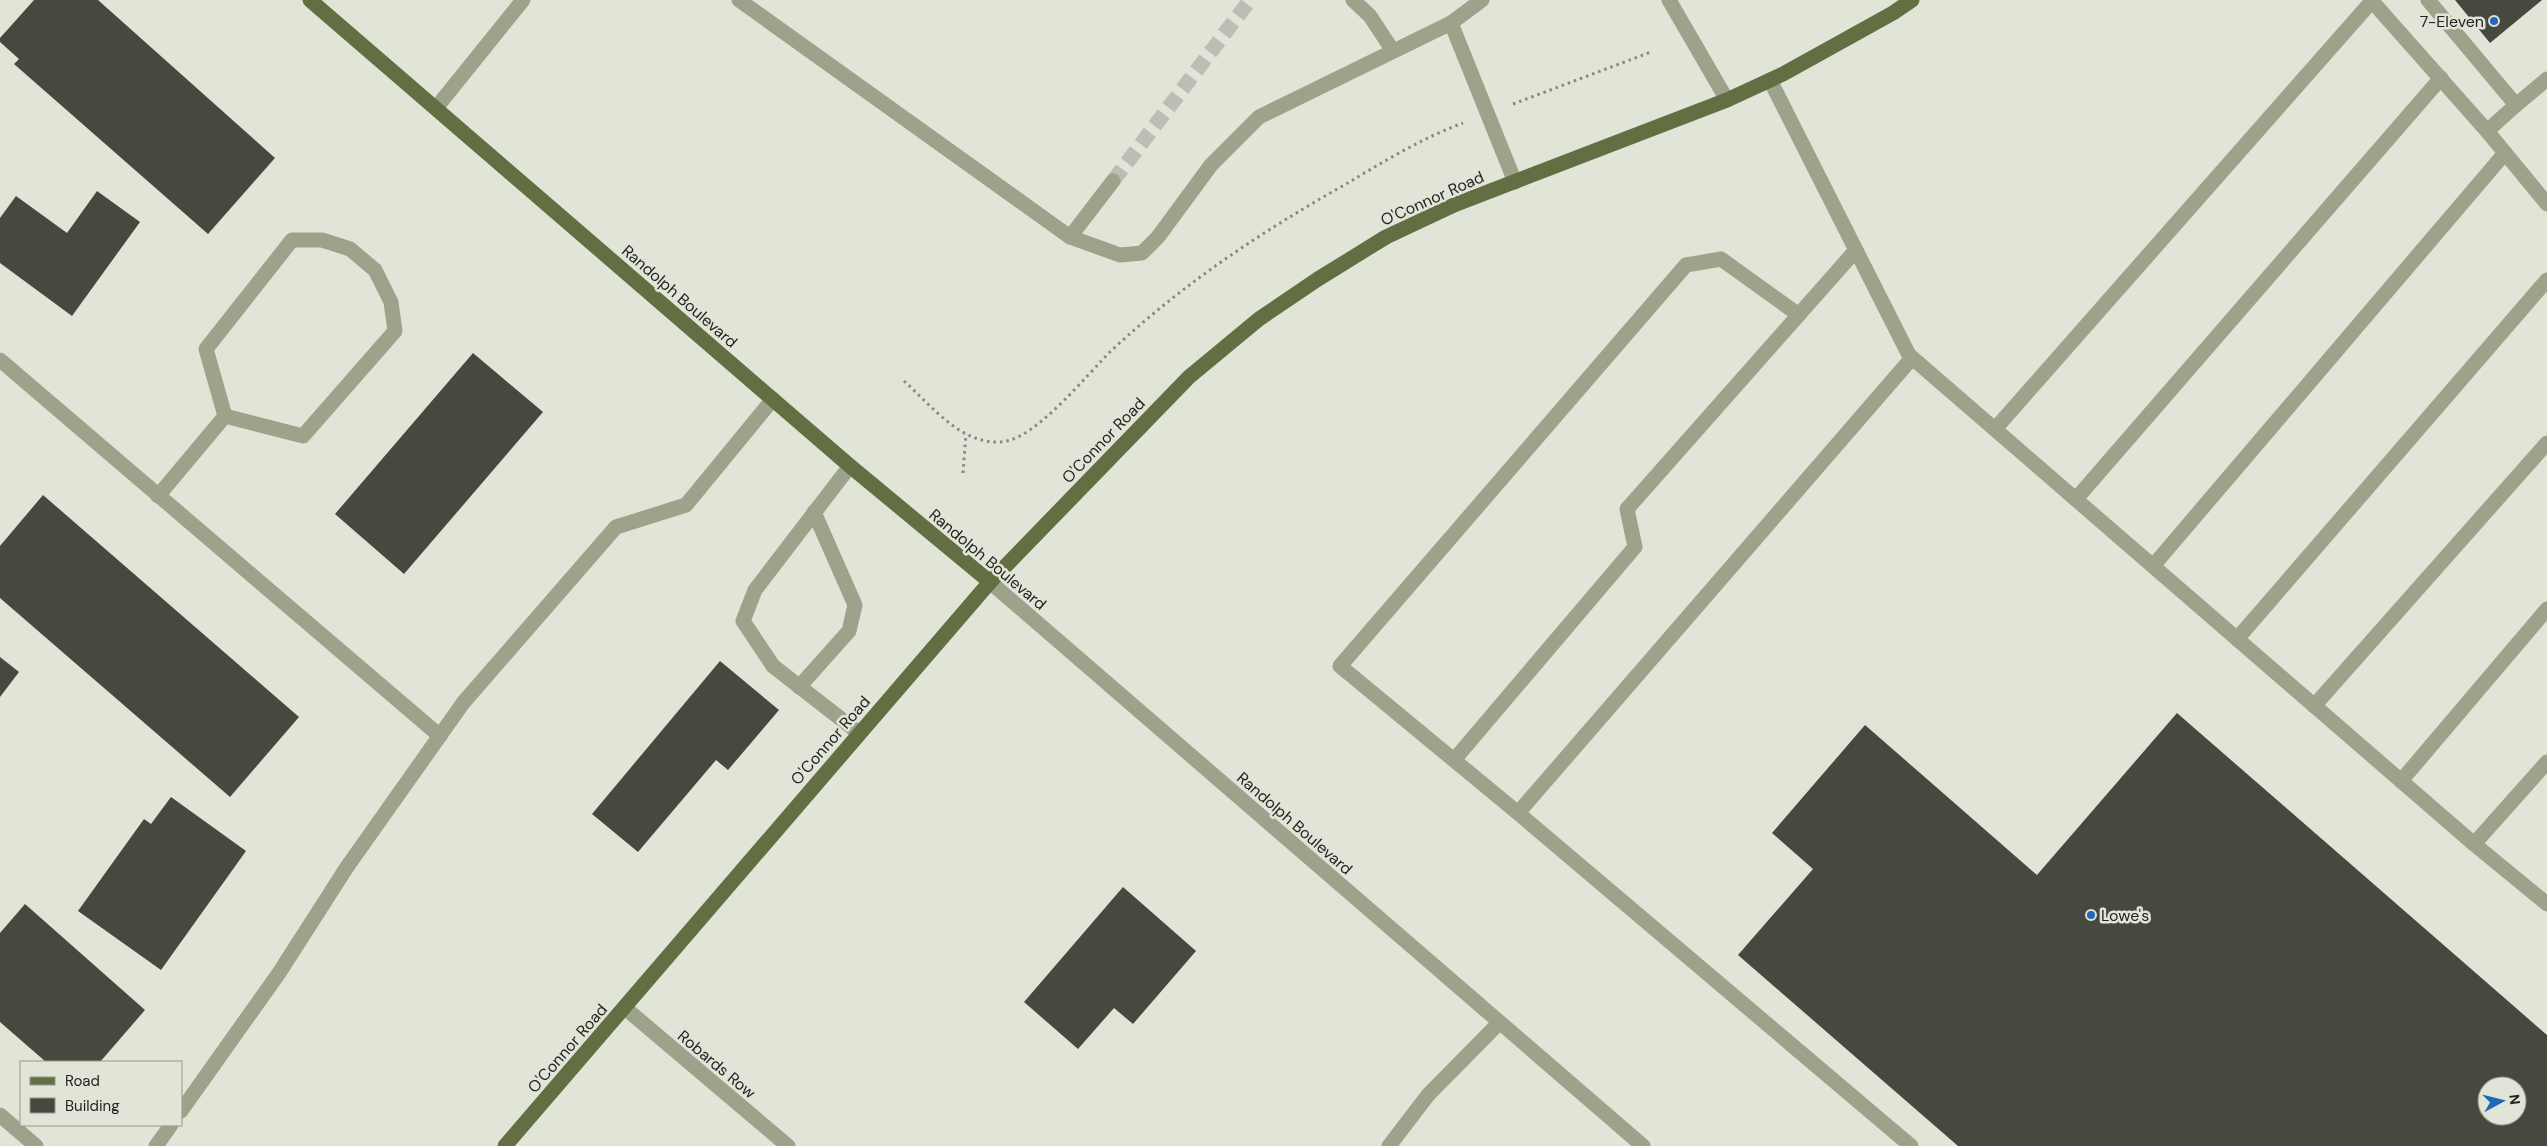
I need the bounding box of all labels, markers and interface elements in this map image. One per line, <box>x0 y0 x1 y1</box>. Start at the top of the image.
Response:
place label: 7-Eleven <box>2420 11 2484 32</box>
marker: 7-Eleven <box>2488 15 2500 27</box>
street label: O'Connor Road <box>1377 166 1487 231</box>
street label: Randolph Boulevard <box>617 240 742 352</box>
street label: O'Connor Road <box>1057 393 1150 488</box>
street label: Randolph Boulevard <box>925 504 1051 615</box>
street label: O'Connor Road <box>786 691 875 789</box>
street label: Randolph Boulevard <box>1232 767 1357 879</box>
place label: Lowe's <box>2101 905 2149 926</box>
marker: Lowe's <box>2085 909 2097 921</box>
street label: O'Connor Road <box>523 999 612 1097</box>
street label: Robards Row <box>673 1026 760 1103</box>
legend <box>20 1061 182 1126</box>
text: Road <box>65 1071 100 1091</box>
north arrow <box>2477 1076 2527 1126</box>
text: N <box>2505 1093 2524 1106</box>
text: Building <box>65 1096 120 1116</box>

